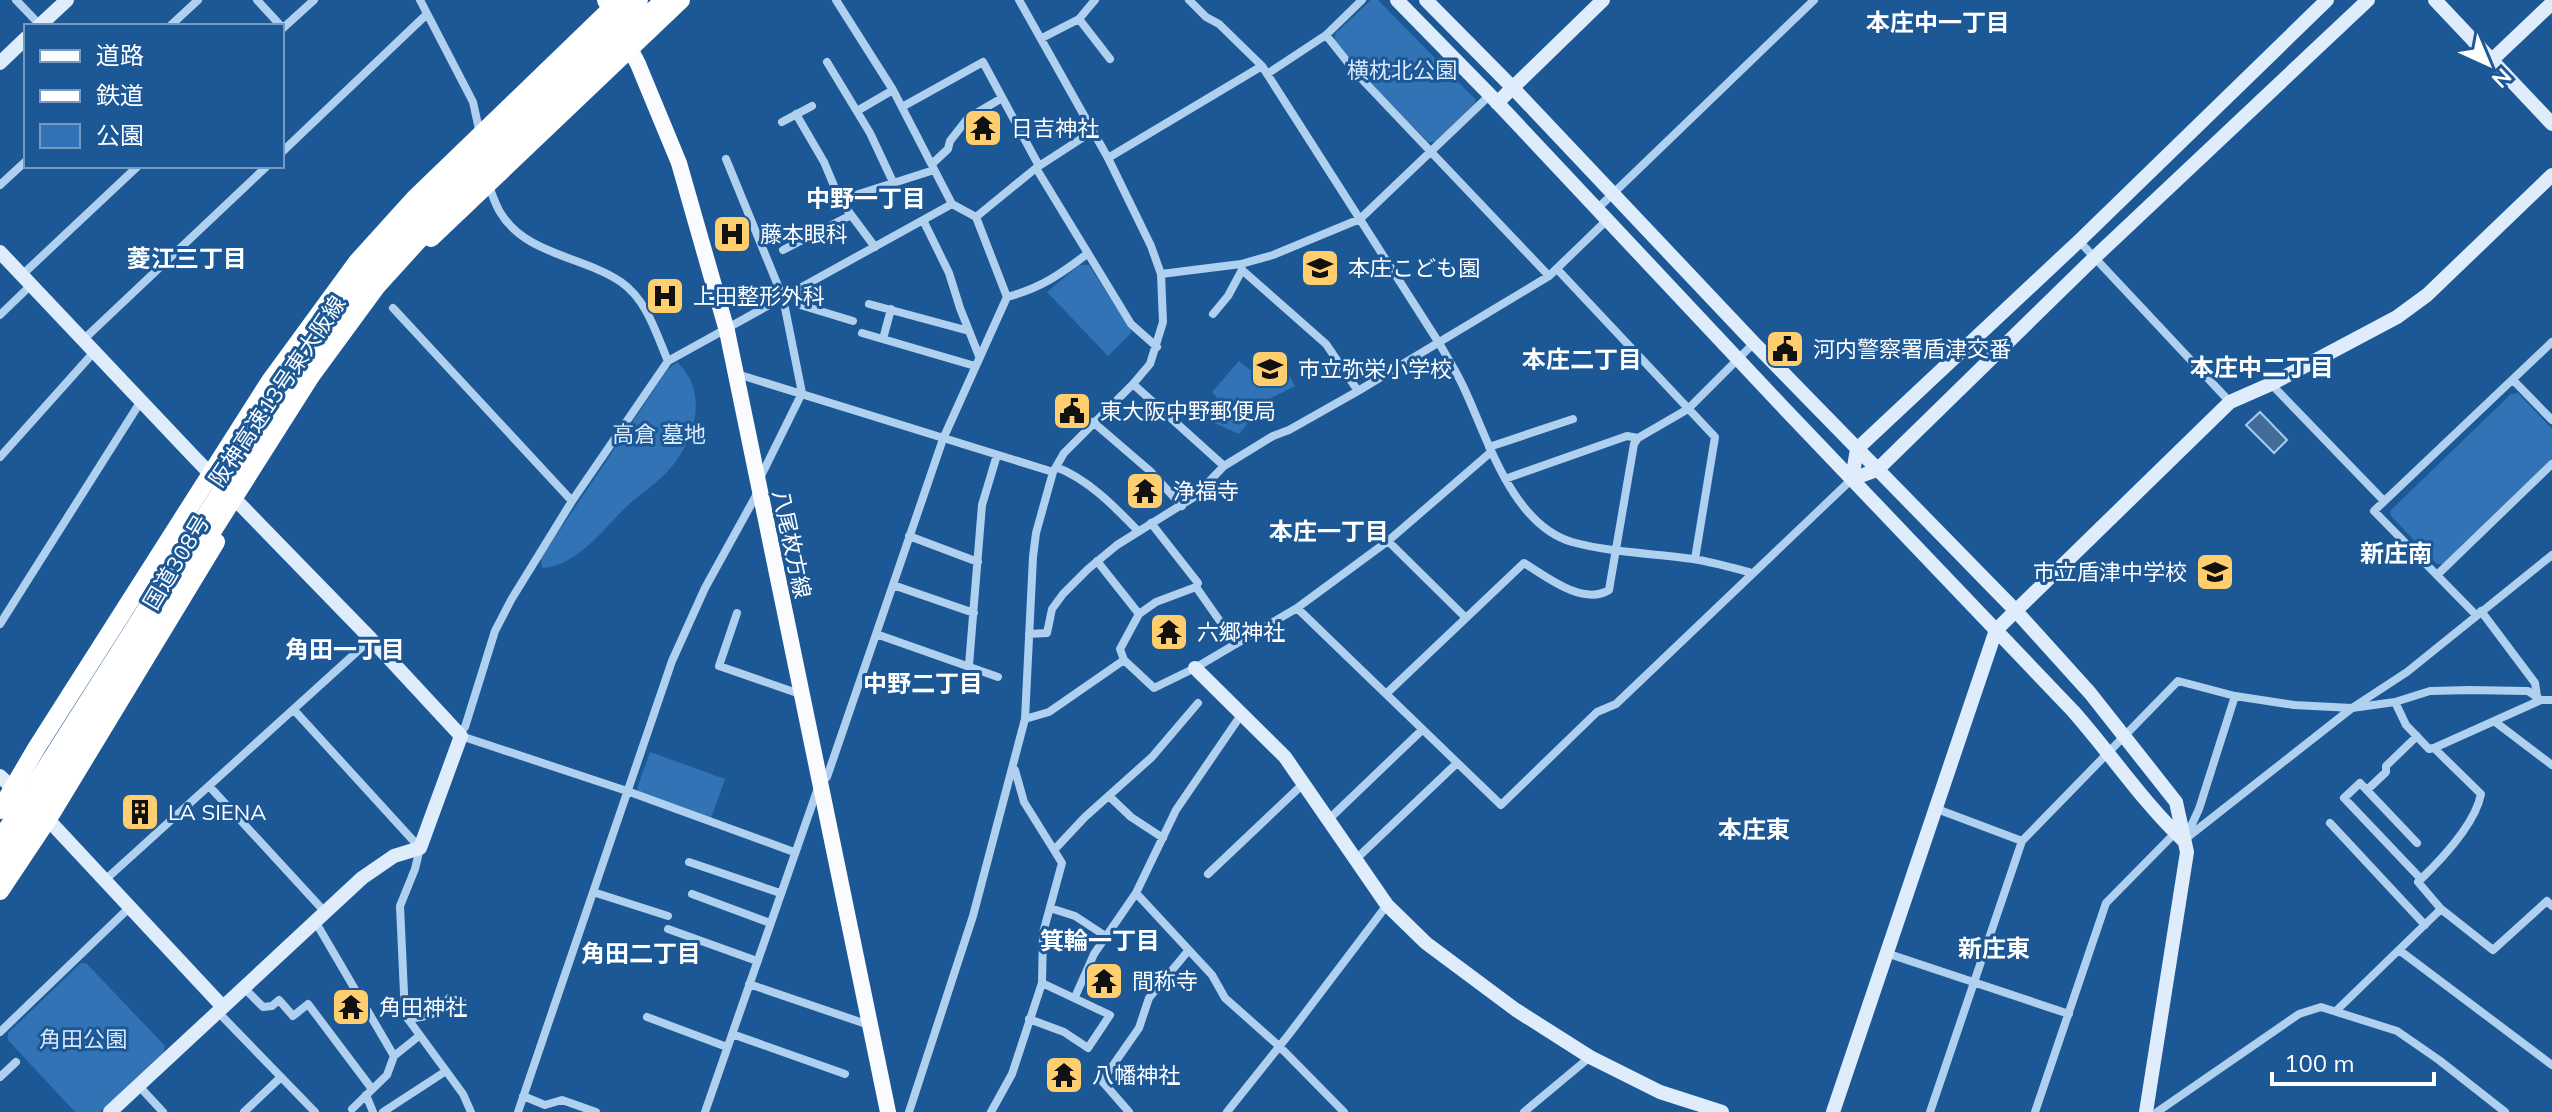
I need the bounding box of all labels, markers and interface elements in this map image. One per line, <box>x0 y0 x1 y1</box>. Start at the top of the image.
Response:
district label: 本庄中一丁目 <box>1866 7 2010 37</box>
legend <box>24 24 284 168</box>
north arrow <box>2448 24 2528 104</box>
text: 道路 <box>96 40 144 70</box>
park label: 横枕北公園 <box>1347 56 1457 84</box>
text: N <box>2486 63 2518 94</box>
text: 鉄道 <box>96 80 144 110</box>
temple icon: 日吉神社 <box>962 107 1004 149</box>
place label: 日吉神社 <box>1011 114 1099 142</box>
text: 公園 <box>96 120 144 150</box>
district label: 中野一丁目 <box>806 183 926 213</box>
hospital icon: 藤本眼科 <box>711 213 753 255</box>
place label: 藤本眼科 <box>760 220 848 248</box>
district label: 菱江三丁目 <box>127 243 247 273</box>
school or university icon: 本庄こども園 <box>1299 247 1341 289</box>
place label: 本庄こども園 <box>1348 254 1480 282</box>
hospital icon: 上田整形外科 <box>644 275 686 317</box>
place label: 上田整形外科 <box>693 282 825 310</box>
street label: 阪神高速13号東大阪線 <box>203 290 351 492</box>
public building icon: 河内警察署盾津交番 <box>1764 328 1806 370</box>
place label: 河内警察署盾津交番 <box>1813 335 2011 363</box>
district label: 本庄二丁目 <box>1522 344 1642 374</box>
school or university icon: 市立弥栄小学校 <box>1249 348 1291 390</box>
district label: 本庄中二丁目 <box>2190 352 2334 382</box>
place label: 市立弥栄小学校 <box>1298 355 1452 383</box>
public building icon: 東大阪中野郵便局 <box>1051 390 1093 432</box>
place label: 東大阪中野郵便局 <box>1100 397 1276 425</box>
park label: 高倉 墓地 <box>612 420 706 448</box>
temple icon: 浄福寺 <box>1124 470 1166 512</box>
place label: 浄福寺 <box>1173 477 1239 505</box>
street label: 八尾枚方線 <box>767 487 817 601</box>
street label: 国道308号 <box>137 510 215 614</box>
district label: 本庄一丁目 <box>1269 516 1389 546</box>
district label: 新庄南 <box>2360 538 2432 568</box>
school or university icon: 市立盾津中学校 <box>2194 551 2236 593</box>
place label: 市立盾津中学校 <box>2033 558 2187 586</box>
temple icon: 六郷神社 <box>1148 611 1190 653</box>
place label: 六郷神社 <box>1197 618 1285 646</box>
district label: 角田一丁目 <box>285 634 405 664</box>
district label: 中野二丁目 <box>863 668 983 698</box>
building icon: LA SIENA <box>119 791 161 833</box>
place label: LA SIENA <box>168 798 266 826</box>
district label: 本庄東 <box>1718 814 1790 844</box>
district label: 箕輪一丁目 <box>1040 925 1160 955</box>
district label: 新庄東 <box>1958 933 2030 963</box>
district label: 角田二丁目 <box>581 938 701 968</box>
temple icon: 間称寺 <box>1083 960 1125 1002</box>
place label: 間称寺 <box>1132 967 1198 995</box>
temple icon: 角田神社 <box>330 986 372 1028</box>
place label: 角田神社 <box>379 993 467 1021</box>
park label: 角田公園 <box>39 1025 127 1053</box>
scale bar <box>2272 1036 2434 1086</box>
text: 100 m <box>2284 1048 2355 1078</box>
temple icon: 八幡神社 <box>1043 1054 1085 1096</box>
place label: 八幡神社 <box>1092 1061 1180 1089</box>

